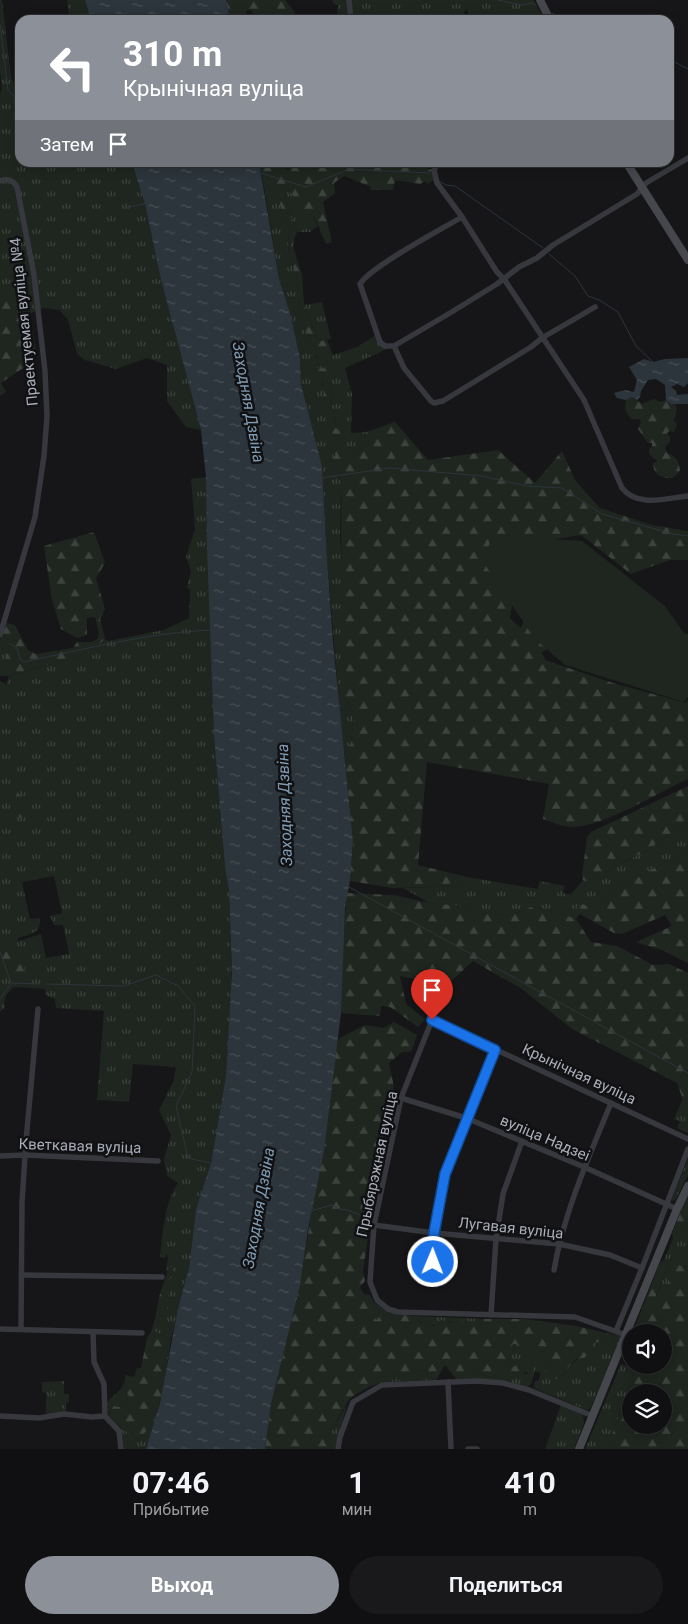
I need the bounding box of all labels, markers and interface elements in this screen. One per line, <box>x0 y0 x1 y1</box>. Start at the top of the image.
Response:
text: 310 m <box>123 34 222 75</box>
icon: left <box>40 35 105 100</box>
text: Крынічная вуліца <box>123 76 304 101</box>
icon: arrive <box>104 130 132 158</box>
text: Затем <box>40 133 94 156</box>
street label: Праектуемая вуліца №4 <box>6 236 42 407</box>
water label: Заходняя Дзвіна <box>229 340 268 464</box>
water label: Заходняя Дзвіна <box>273 743 296 866</box>
pin <box>411 969 453 1020</box>
icon: arrive <box>418 976 446 1004</box>
street label: Крынічная вуліца <box>519 1040 639 1108</box>
street label: Прыбярэжная вуліца <box>353 1089 401 1239</box>
street label: вуліца Надзеі <box>498 1111 592 1165</box>
street label: Кветкавая вуліца <box>18 1135 142 1157</box>
water label: Заходняя Дзвіна <box>239 1146 278 1270</box>
street label: Лугавая вуліца <box>458 1214 564 1242</box>
position arrow <box>406 1235 458 1287</box>
map controls <box>622 1324 672 1434</box>
button: sound <box>622 1324 672 1374</box>
button: layers <box>622 1384 672 1434</box>
text: 07:46 <box>132 1465 209 1500</box>
text: 1 <box>348 1465 365 1500</box>
text: 410 <box>504 1465 556 1500</box>
text: Прибытие <box>133 1500 209 1519</box>
text: мин <box>342 1500 372 1519</box>
text: m <box>523 1500 537 1519</box>
button: Выход <box>25 1556 339 1614</box>
button: Поделиться <box>349 1556 663 1614</box>

